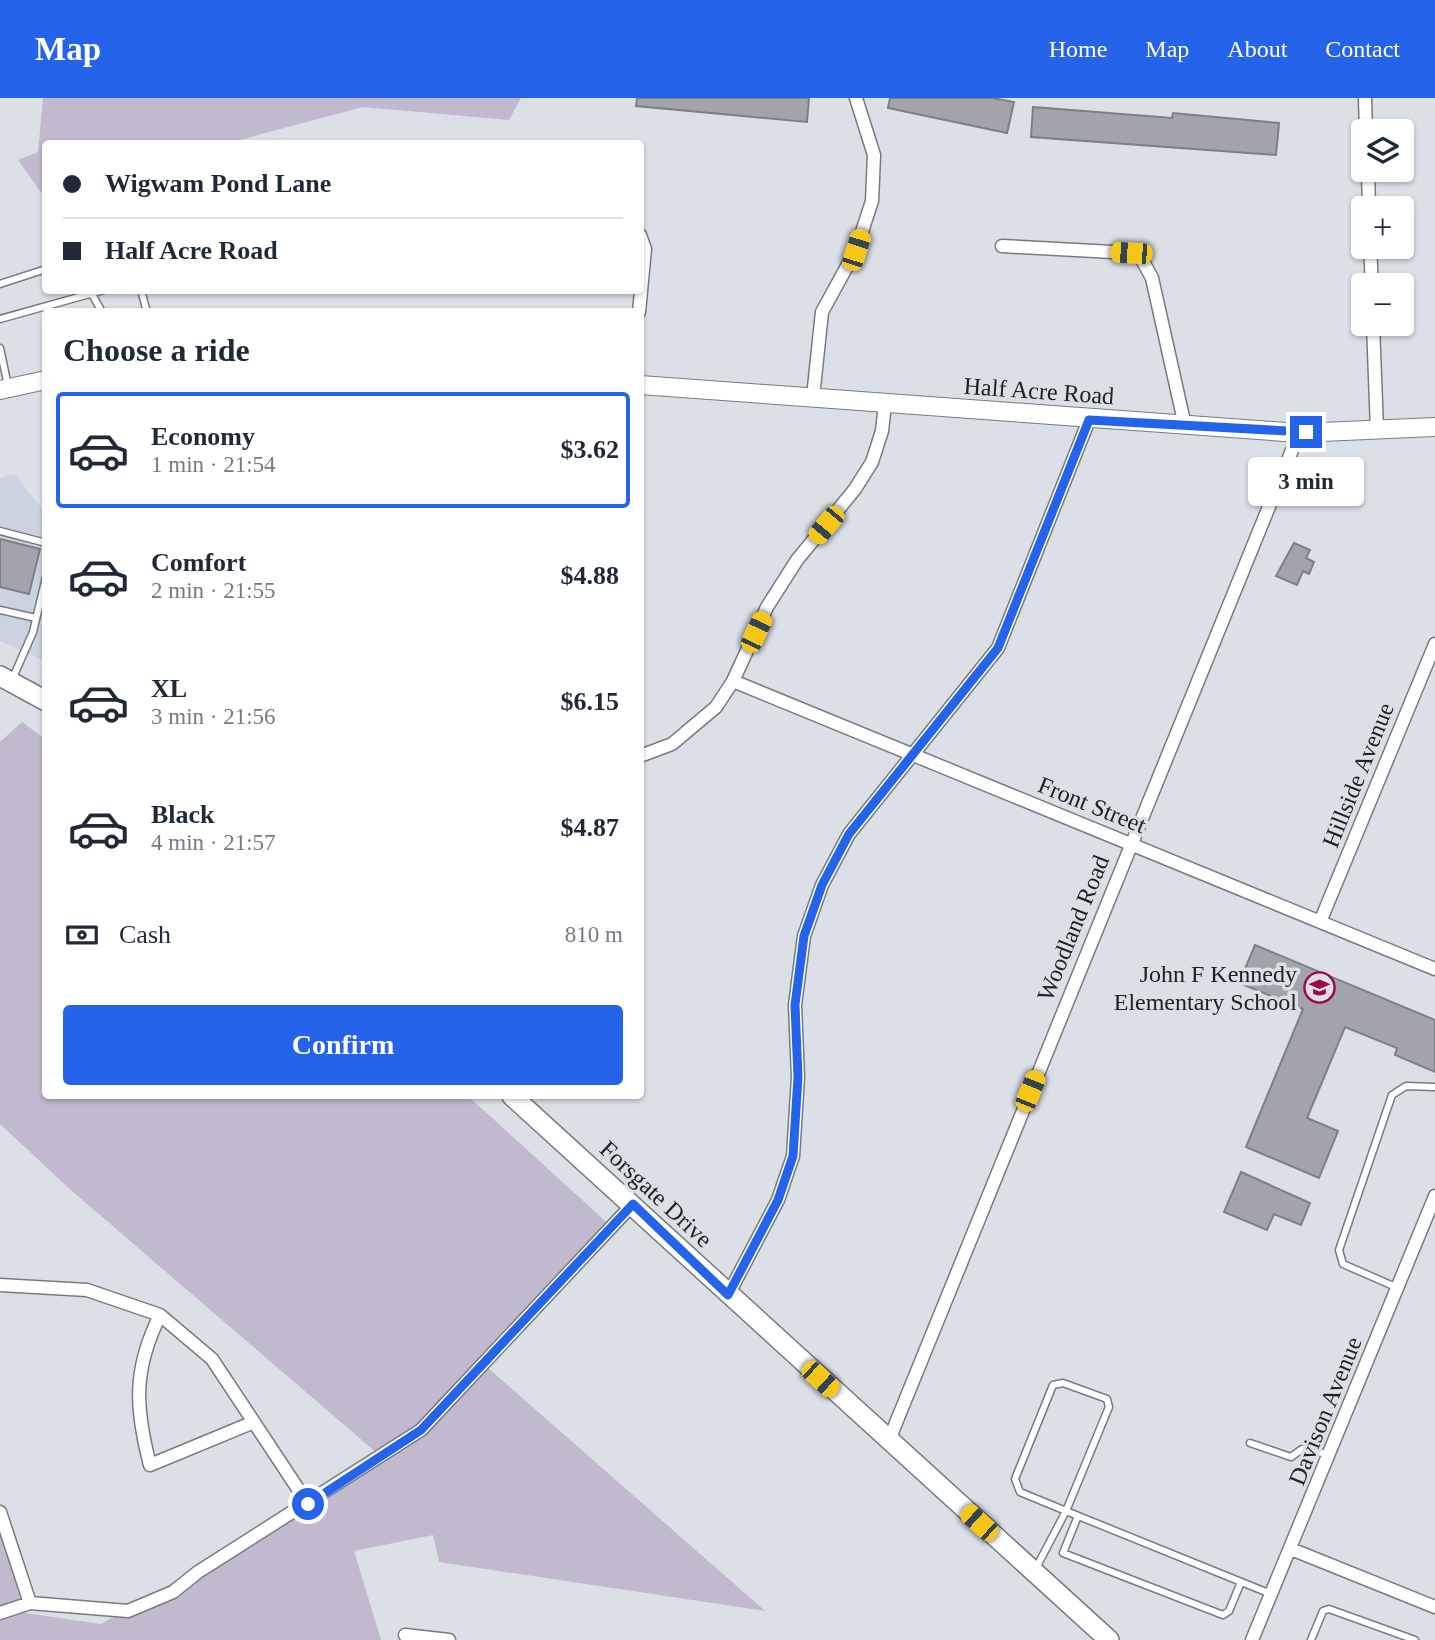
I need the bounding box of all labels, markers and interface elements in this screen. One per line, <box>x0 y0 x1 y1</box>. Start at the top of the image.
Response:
text: Map <box>35 31 101 67</box>
text: Home <box>1049 36 1107 62</box>
text: Map <box>1145 36 1189 62</box>
text: About <box>1227 36 1287 62</box>
text: Contact <box>1325 36 1400 62</box>
map controls <box>1351 119 1414 336</box>
button: layers <box>1351 119 1414 182</box>
text: Wigwam Pond Lane <box>105 169 331 198</box>
button: + <box>1351 196 1414 259</box>
car <box>840 227 873 273</box>
text: Half Acre Road <box>105 236 278 265</box>
car <box>1110 241 1153 265</box>
button: − <box>1351 273 1414 336</box>
text: Choose a ride <box>63 332 250 368</box>
street label: Half Acre Road <box>963 373 1115 409</box>
route end <box>1290 416 1322 448</box>
icon: car <box>67 419 130 482</box>
text: Economy <box>151 422 255 451</box>
text: $3.62 <box>561 435 619 464</box>
text: 1 min · 21:54 <box>151 452 276 477</box>
callout: 3 min <box>1248 456 1364 506</box>
text: 3 min <box>1278 469 1334 494</box>
car <box>805 502 848 548</box>
icon: car <box>67 545 130 608</box>
text: Comfort <box>151 548 246 577</box>
text: $4.88 <box>561 561 619 590</box>
text: 2 min · 21:55 <box>151 578 276 603</box>
car <box>738 609 775 655</box>
icon: car <box>67 671 130 734</box>
text: XL <box>151 674 187 703</box>
text: $6.15 <box>561 687 619 716</box>
street label: Hillside Avenue <box>1317 699 1399 851</box>
text: 3 min · 21:56 <box>151 704 276 729</box>
street label: Front Street <box>1034 772 1150 839</box>
icon: car <box>67 797 130 860</box>
text: Black <box>151 800 215 829</box>
text: $4.87 <box>561 813 619 842</box>
text: 4 min · 21:57 <box>151 830 276 855</box>
street label: Woodland Road <box>1032 851 1114 1005</box>
icon: cash <box>63 916 101 954</box>
text: Cash <box>119 920 171 949</box>
text: 810 m <box>565 922 623 947</box>
place label: John F Kennedy Elementary School <box>1114 961 1297 1015</box>
school or university icon: John F Kennedy Elementary School <box>1303 971 1337 1005</box>
button: Confirm <box>63 1005 623 1085</box>
car <box>1013 1068 1048 1114</box>
street label: Forsgate Drive <box>595 1136 717 1252</box>
street label: Davison Avenue <box>1283 1333 1367 1489</box>
car <box>798 1357 843 1401</box>
route start <box>292 1488 324 1520</box>
car <box>957 1501 1002 1545</box>

